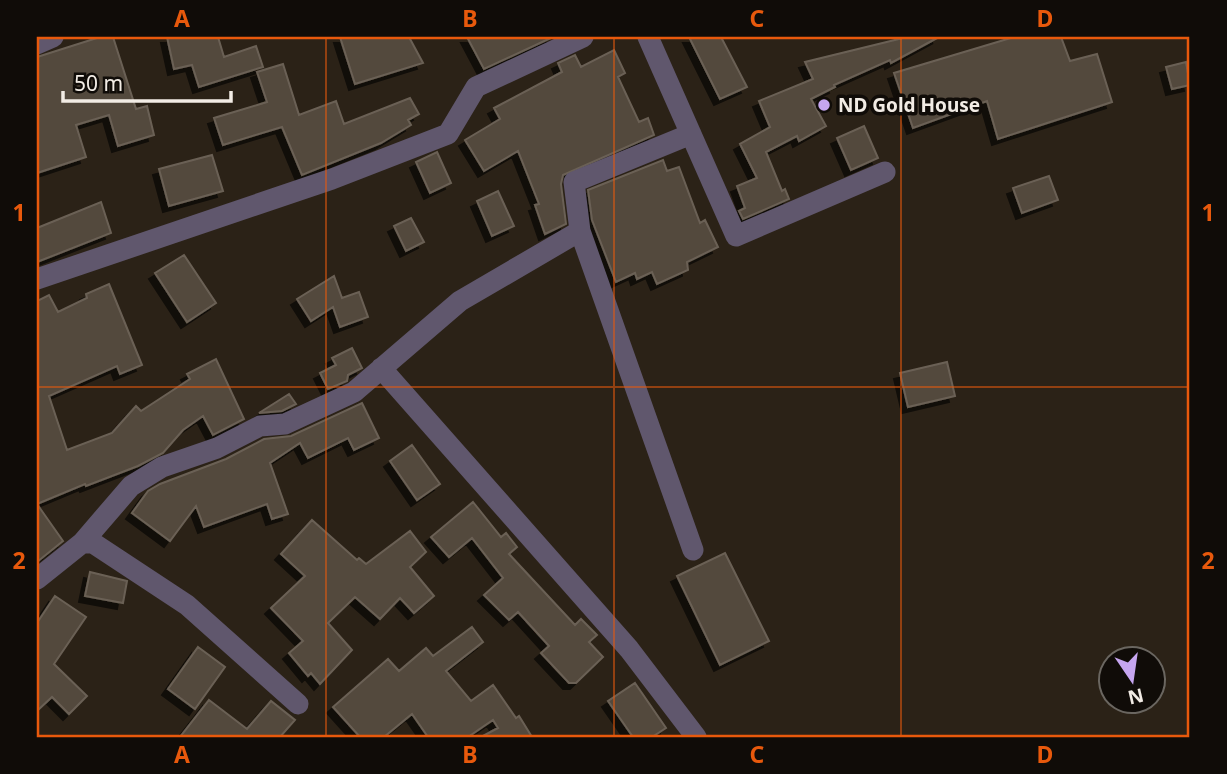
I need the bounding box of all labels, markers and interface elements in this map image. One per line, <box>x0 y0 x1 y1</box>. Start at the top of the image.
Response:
text: A <box>174 2 190 34</box>
text: B <box>462 2 478 34</box>
text: C <box>750 2 765 34</box>
text: D <box>1037 2 1053 34</box>
scale bar <box>63 60 231 104</box>
text: 50 m <box>74 69 123 97</box>
place label: ND Gold House <box>838 92 980 118</box>
marker: ND Gold House <box>816 97 832 113</box>
text: 1 <box>12 196 26 228</box>
text: 1 <box>1201 196 1215 228</box>
text: 2 <box>12 544 26 576</box>
text: 2 <box>1201 544 1215 576</box>
north arrow <box>1098 644 1168 714</box>
text: N <box>1125 682 1146 711</box>
text: A <box>174 738 190 770</box>
text: B <box>462 738 478 770</box>
text: C <box>750 738 765 770</box>
text: D <box>1037 738 1053 770</box>

